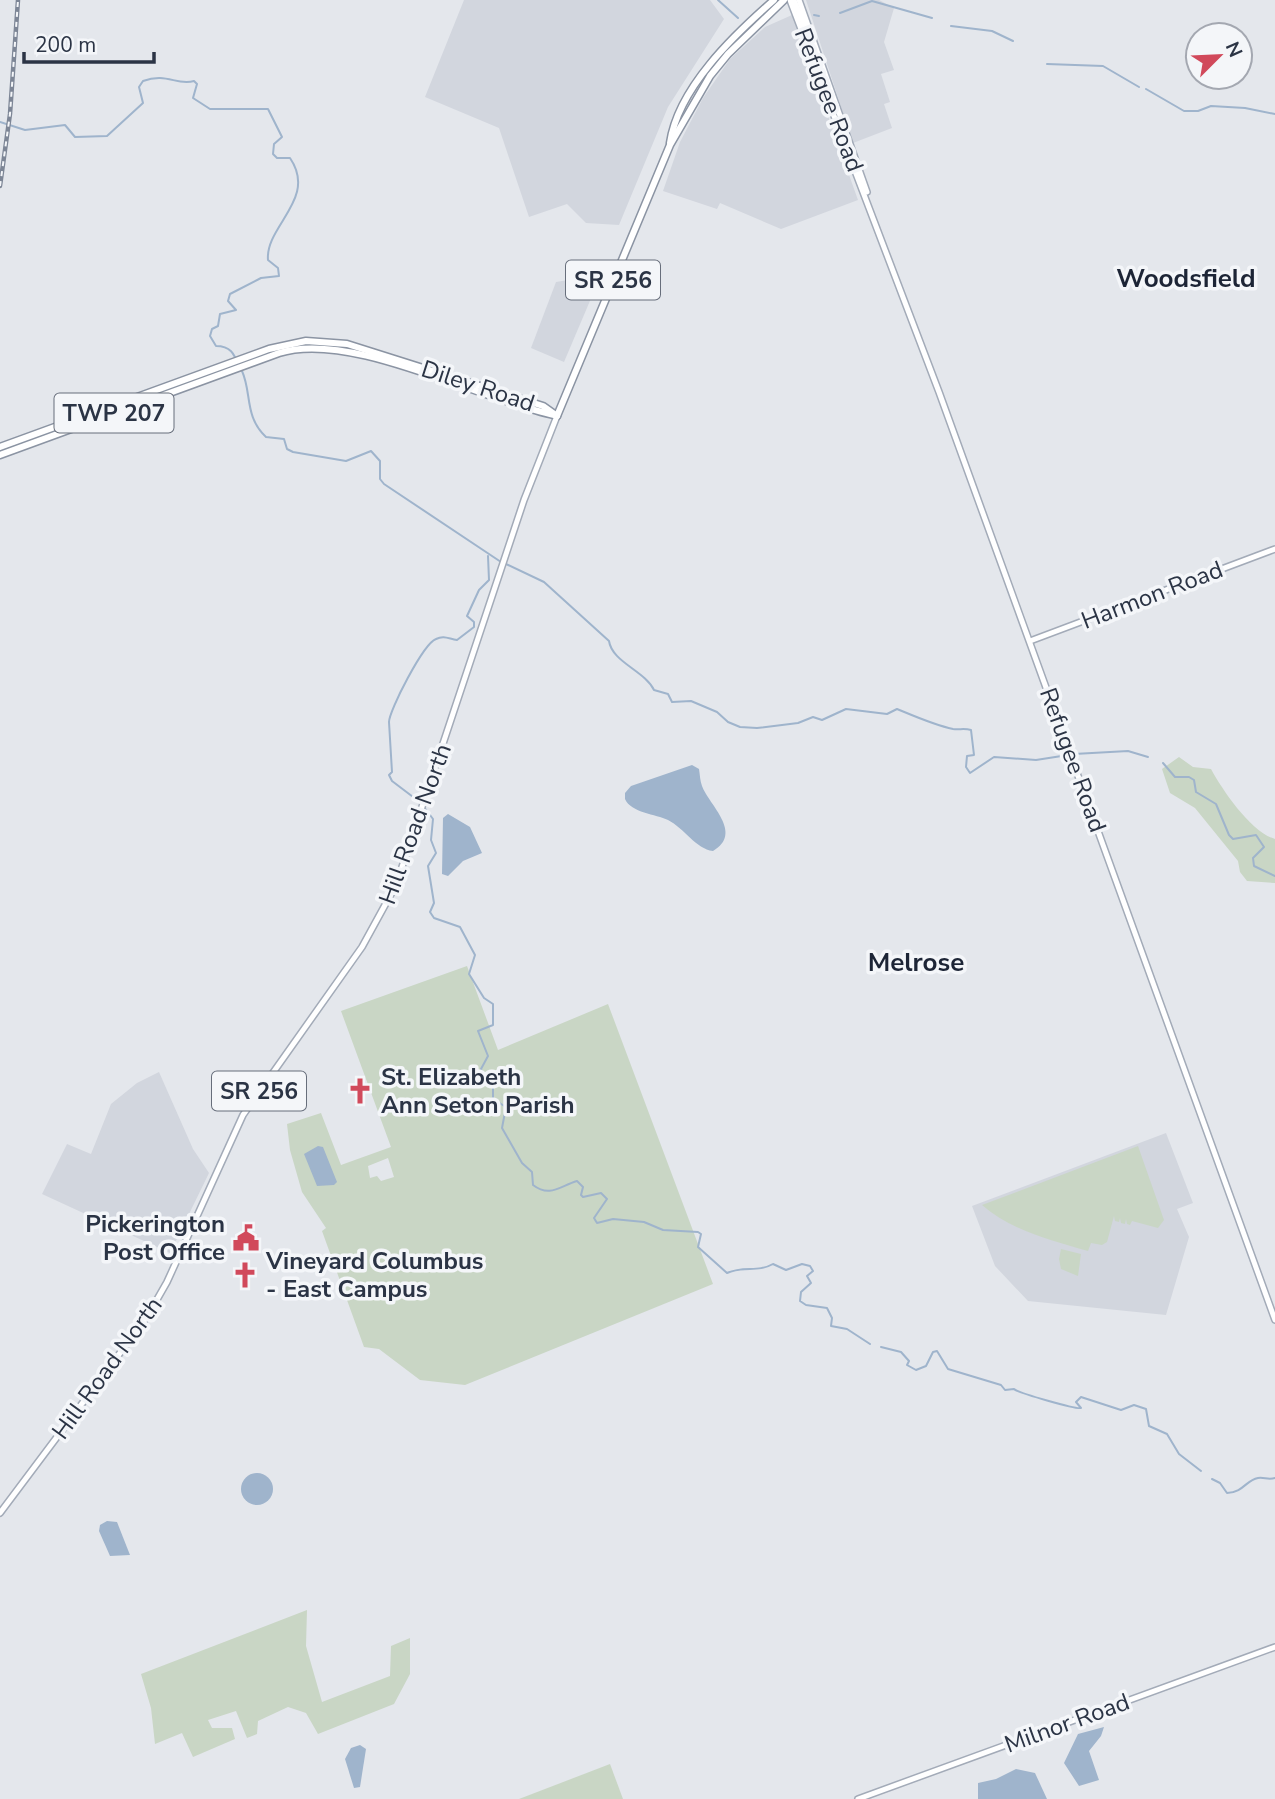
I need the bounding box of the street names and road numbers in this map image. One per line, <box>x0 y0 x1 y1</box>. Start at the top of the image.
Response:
street label: Refugee Road <box>787 23 871 177</box>
road number: SR 256 <box>566 260 660 300</box>
street label: Diley Road <box>417 353 539 419</box>
road number: TWP 207 <box>54 394 174 432</box>
street label: Harmon Road <box>1077 553 1227 637</box>
street label: Refugee Road <box>1032 683 1114 837</box>
street label: Hill Road North <box>371 739 459 909</box>
road number: SR 256 <box>212 1072 306 1110</box>
street label: Hill Road North <box>45 1290 169 1446</box>
street label: Milnor Road <box>1000 1686 1134 1760</box>

